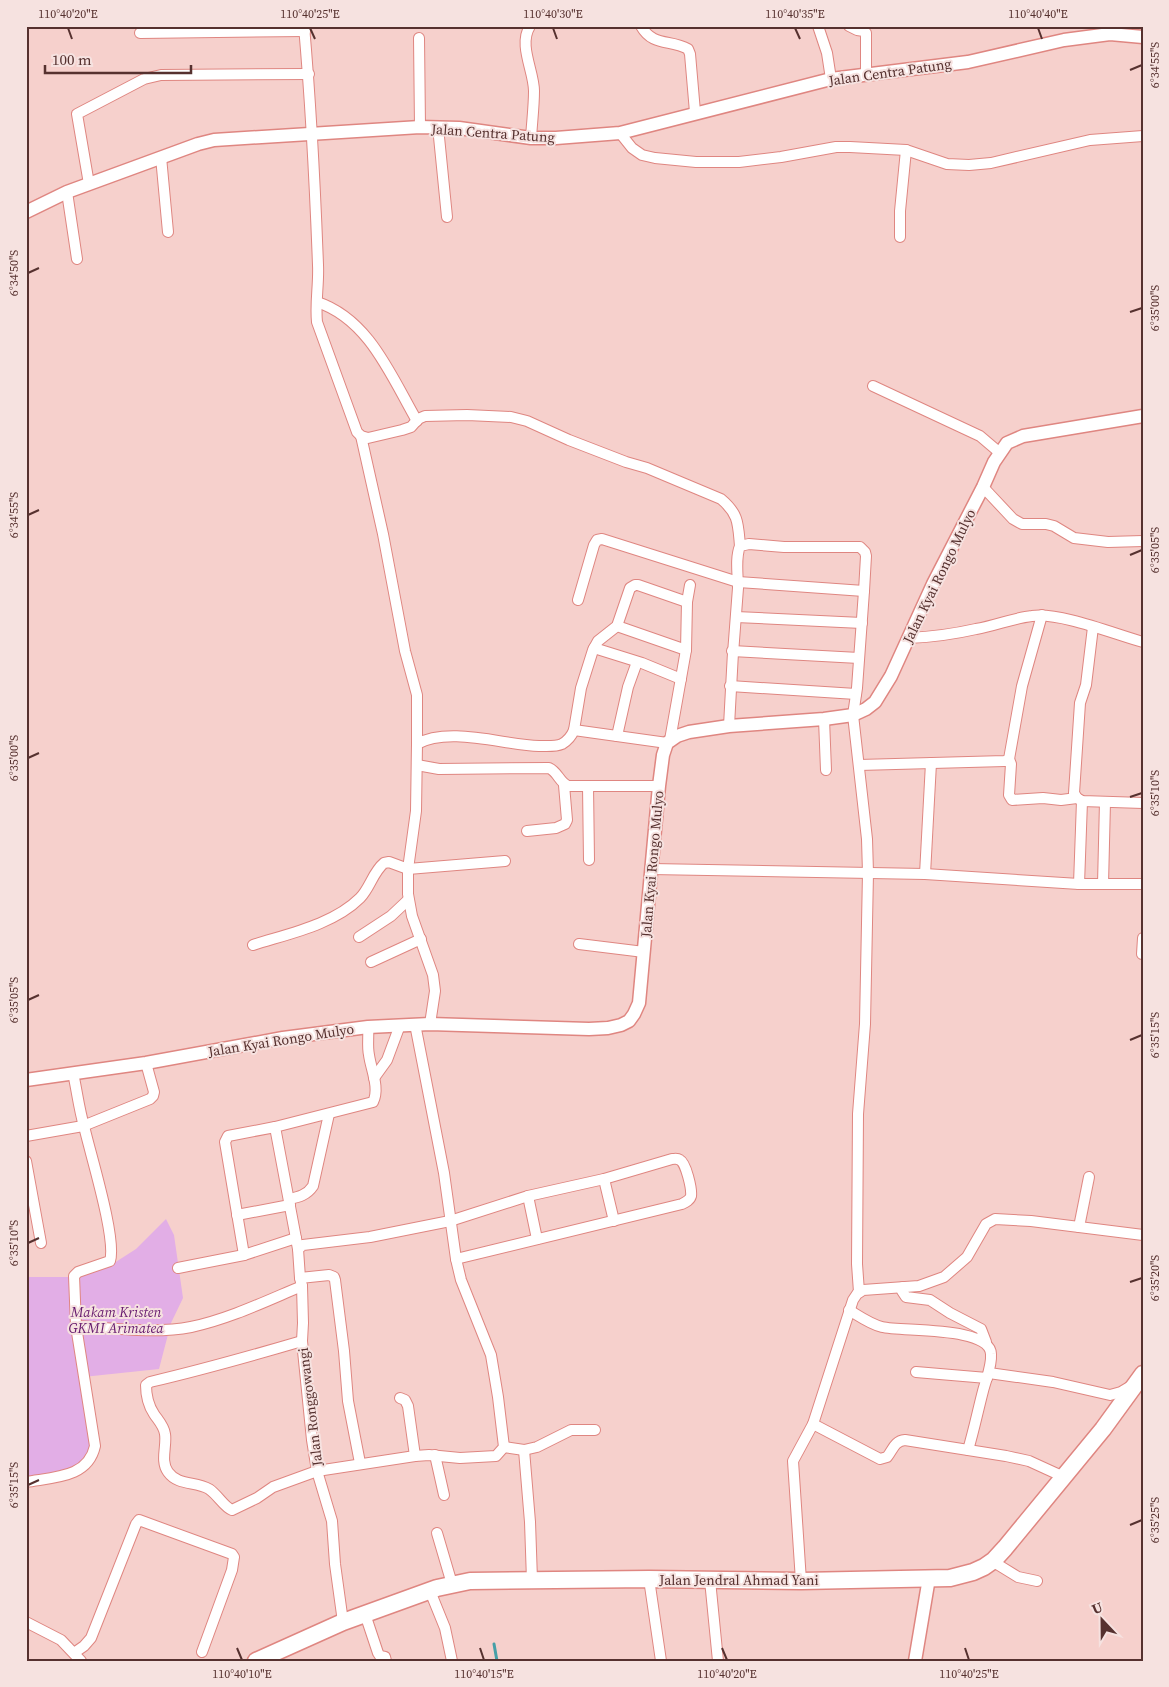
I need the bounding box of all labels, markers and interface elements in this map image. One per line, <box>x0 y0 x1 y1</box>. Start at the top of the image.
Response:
text: 110°40'20"E <box>38 6 98 22</box>
text: 110°40'25"E <box>280 6 340 22</box>
text: 110°40'30"E <box>523 6 583 22</box>
text: 110°40'35"E <box>765 6 825 22</box>
text: 110°40'40"E <box>1008 6 1068 22</box>
scale bar <box>45 42 191 74</box>
text: 6°34'55"S <box>1147 42 1163 88</box>
text: 100 m <box>52 49 92 70</box>
street label: Jalan Centra Patung <box>826 53 953 91</box>
street label: Jalan Centra Patung <box>430 119 555 147</box>
text: 6°34'50"S <box>6 250 22 296</box>
text: 6°35'00"S <box>1147 285 1163 331</box>
text: 6°34'55"S <box>6 492 22 538</box>
street label: Jalan Kyai Rongo Mulyo <box>897 505 980 647</box>
text: 6°35'05"S <box>1147 527 1163 573</box>
text: 6°35'00"S <box>6 735 22 781</box>
text: 6°35'10"S <box>1147 770 1163 816</box>
street label: Jalan Kyai Rongo Mulyo <box>636 789 668 939</box>
text: 6°35'05"S <box>6 977 22 1023</box>
text: 6°35'15"S <box>1147 1012 1163 1058</box>
street label: Jalan Kyai Rongo Mulyo <box>206 1019 356 1062</box>
text: 6°35'10"S <box>6 1220 22 1266</box>
text: 6°35'20"S <box>1147 1255 1163 1301</box>
park label: Makam Kristen GKMI Arimatea <box>69 1302 164 1338</box>
street label: Jalan Ronggowangi <box>293 1347 327 1468</box>
text: 6°35'15"S <box>6 1462 22 1508</box>
text: 6°35'25"S <box>1147 1497 1163 1543</box>
street label: Jalan Jendral Ahmad Yani <box>658 1570 819 1590</box>
north arrow <box>1076 1594 1126 1644</box>
text: U <box>1089 1597 1106 1619</box>
text: 110°40'10"E <box>212 1666 272 1682</box>
text: 110°40'15"E <box>454 1666 514 1682</box>
text: 110°40'20"E <box>697 1666 757 1682</box>
text: 110°40'25"E <box>939 1666 999 1682</box>

